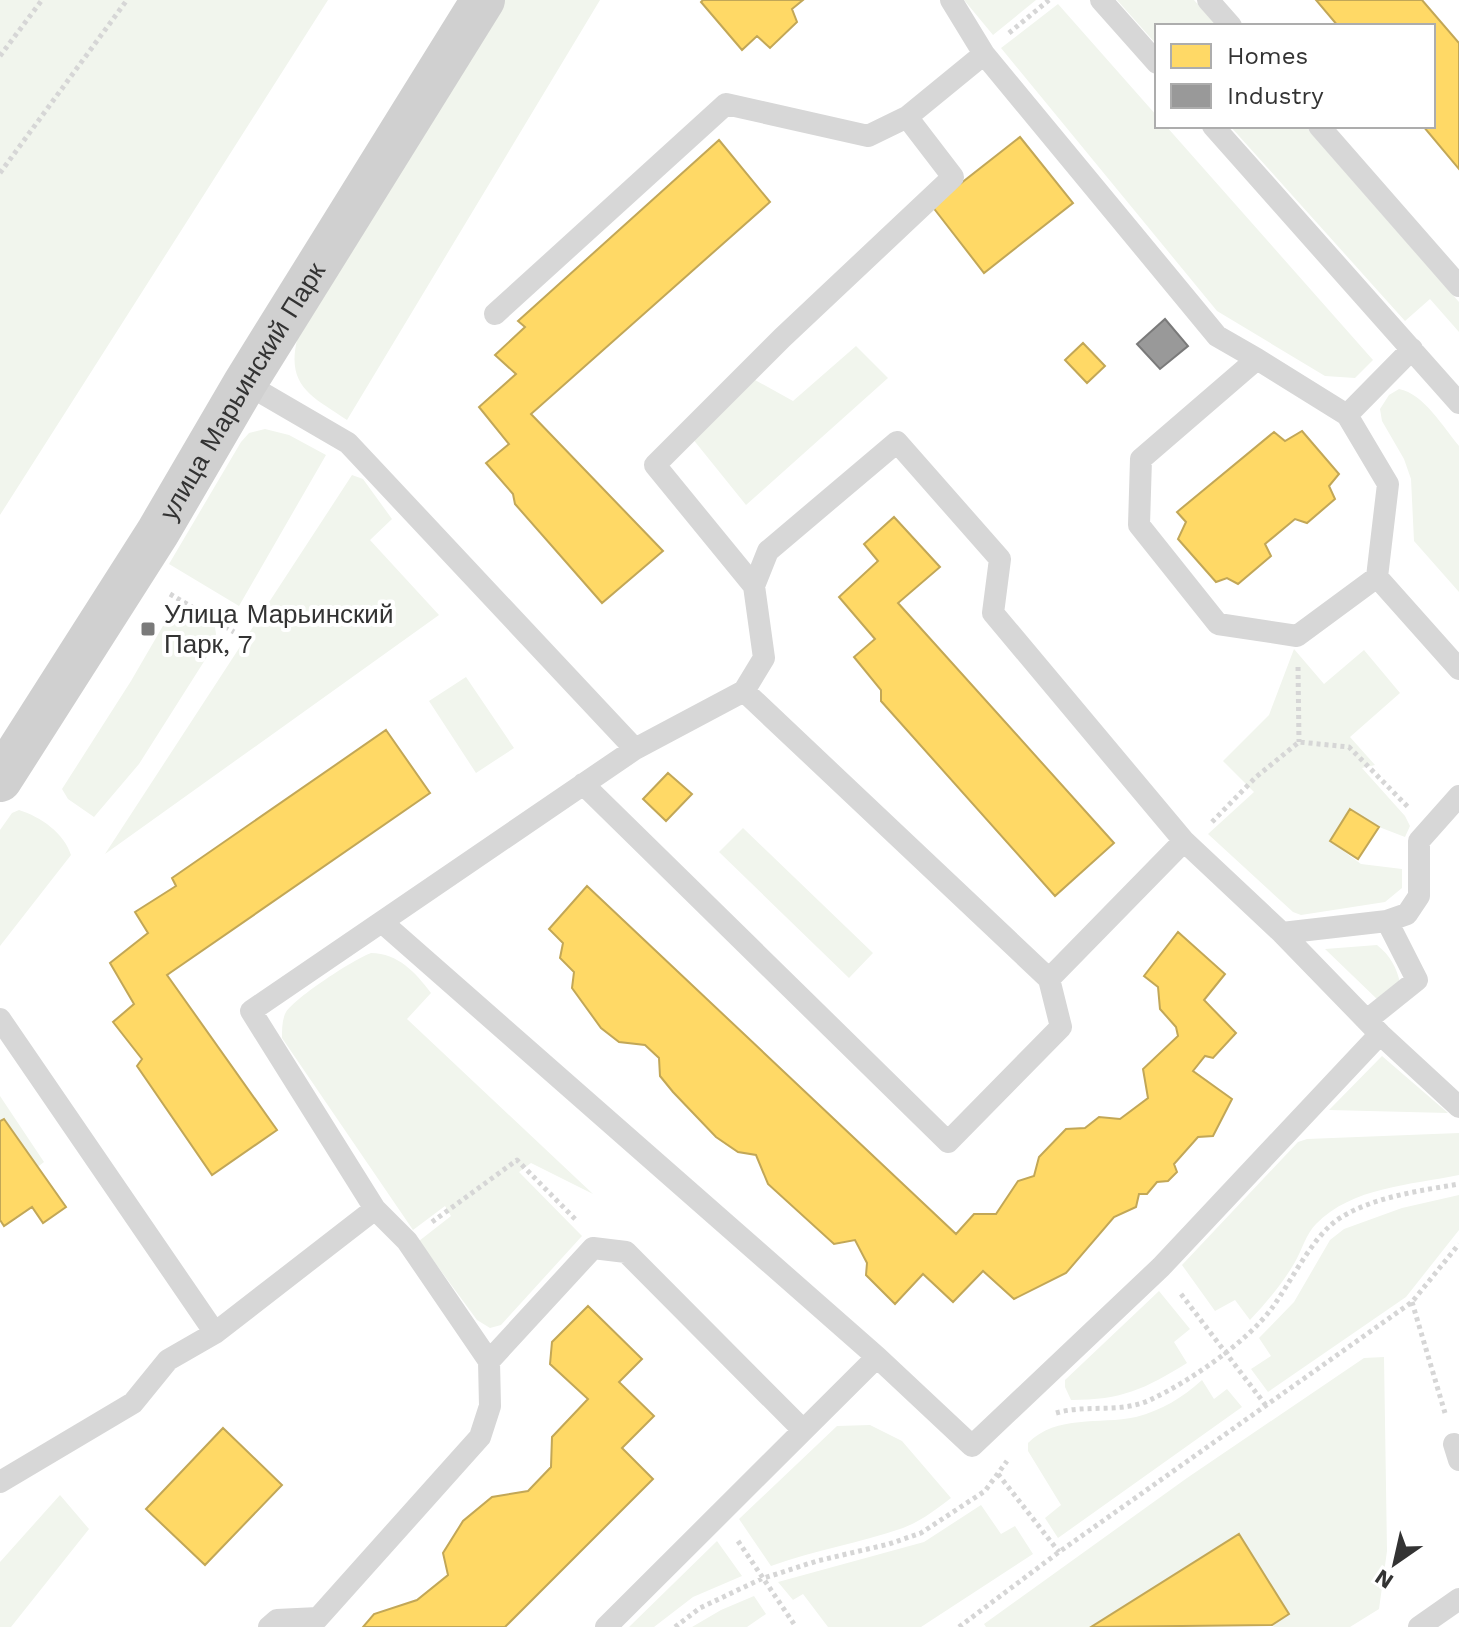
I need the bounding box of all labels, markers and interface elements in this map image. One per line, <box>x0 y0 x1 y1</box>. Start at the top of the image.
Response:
legend <box>1155 24 1435 128</box>
text: Homes <box>1227 42 1308 70</box>
text: Industry <box>1227 82 1324 110</box>
street label: улица Марьинский Парк <box>153 257 331 525</box>
place label: Улица Марьинский Парк, 7 <box>164 599 393 659</box>
marker: Улица Марьинский Парк, 7 <box>139 620 157 638</box>
north arrow <box>1355 1523 1435 1603</box>
text: N <box>1370 1564 1398 1594</box>

